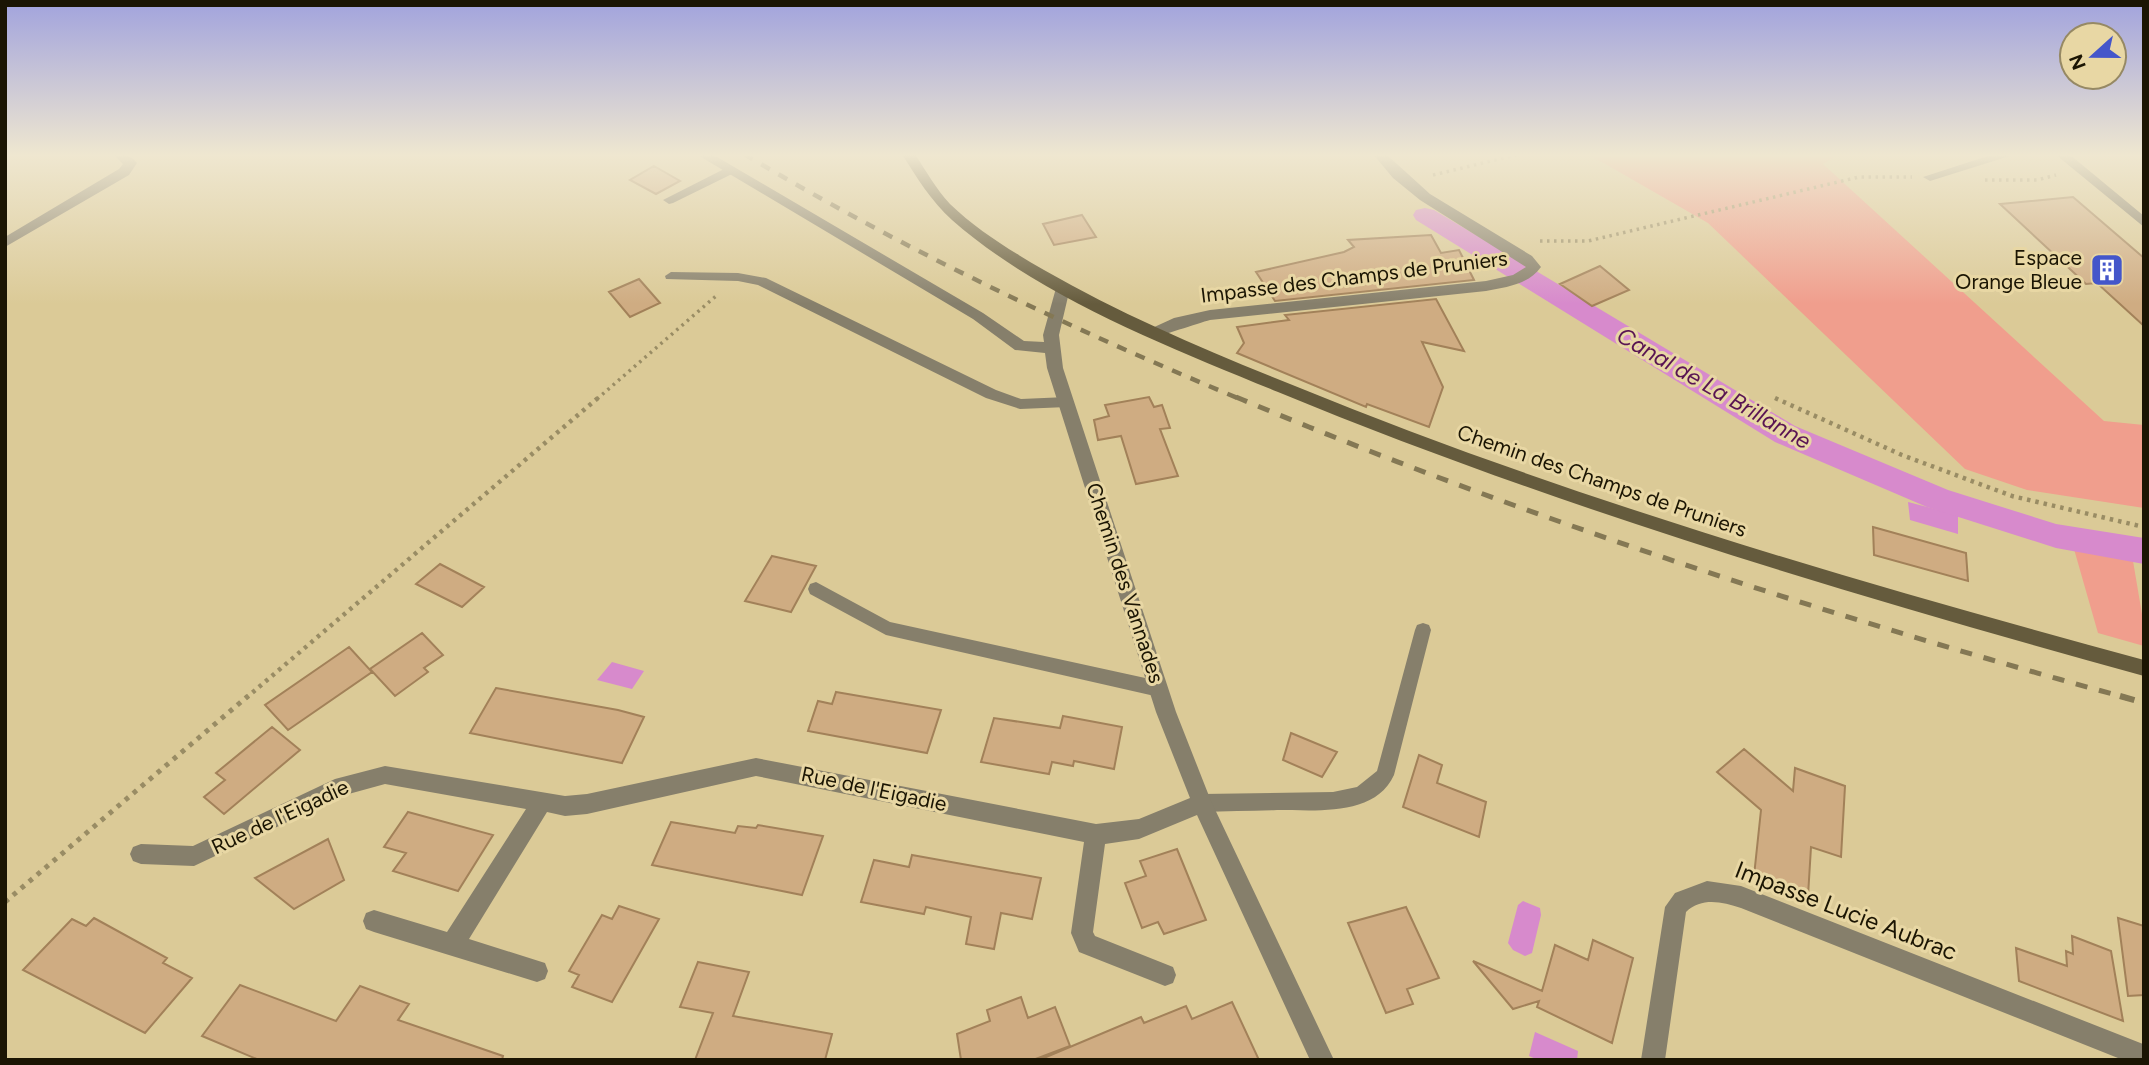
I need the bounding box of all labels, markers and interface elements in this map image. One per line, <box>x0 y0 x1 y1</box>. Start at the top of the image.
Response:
north arrow <box>2058 21 2128 91</box>
text: N <box>2064 51 2091 73</box>
street label: Impasse des Champs de Pruniers <box>1199 245 1509 308</box>
place label: Espace Orange Bleue <box>1955 245 2082 294</box>
building icon: Espace Orange Bleue <box>2088 251 2126 289</box>
water label: Canal de La Brillanne <box>1612 321 1816 455</box>
street label: Chemin des Champs de Pruniers <box>1454 419 1750 542</box>
street label: Chemin des Vannades <box>1081 480 1170 686</box>
street label: Rue de l'Eigadie <box>799 761 949 816</box>
street label: Rue de l'Eigadie <box>207 774 352 859</box>
street label: Impasse Lucie Aubrac <box>1731 855 1961 966</box>

